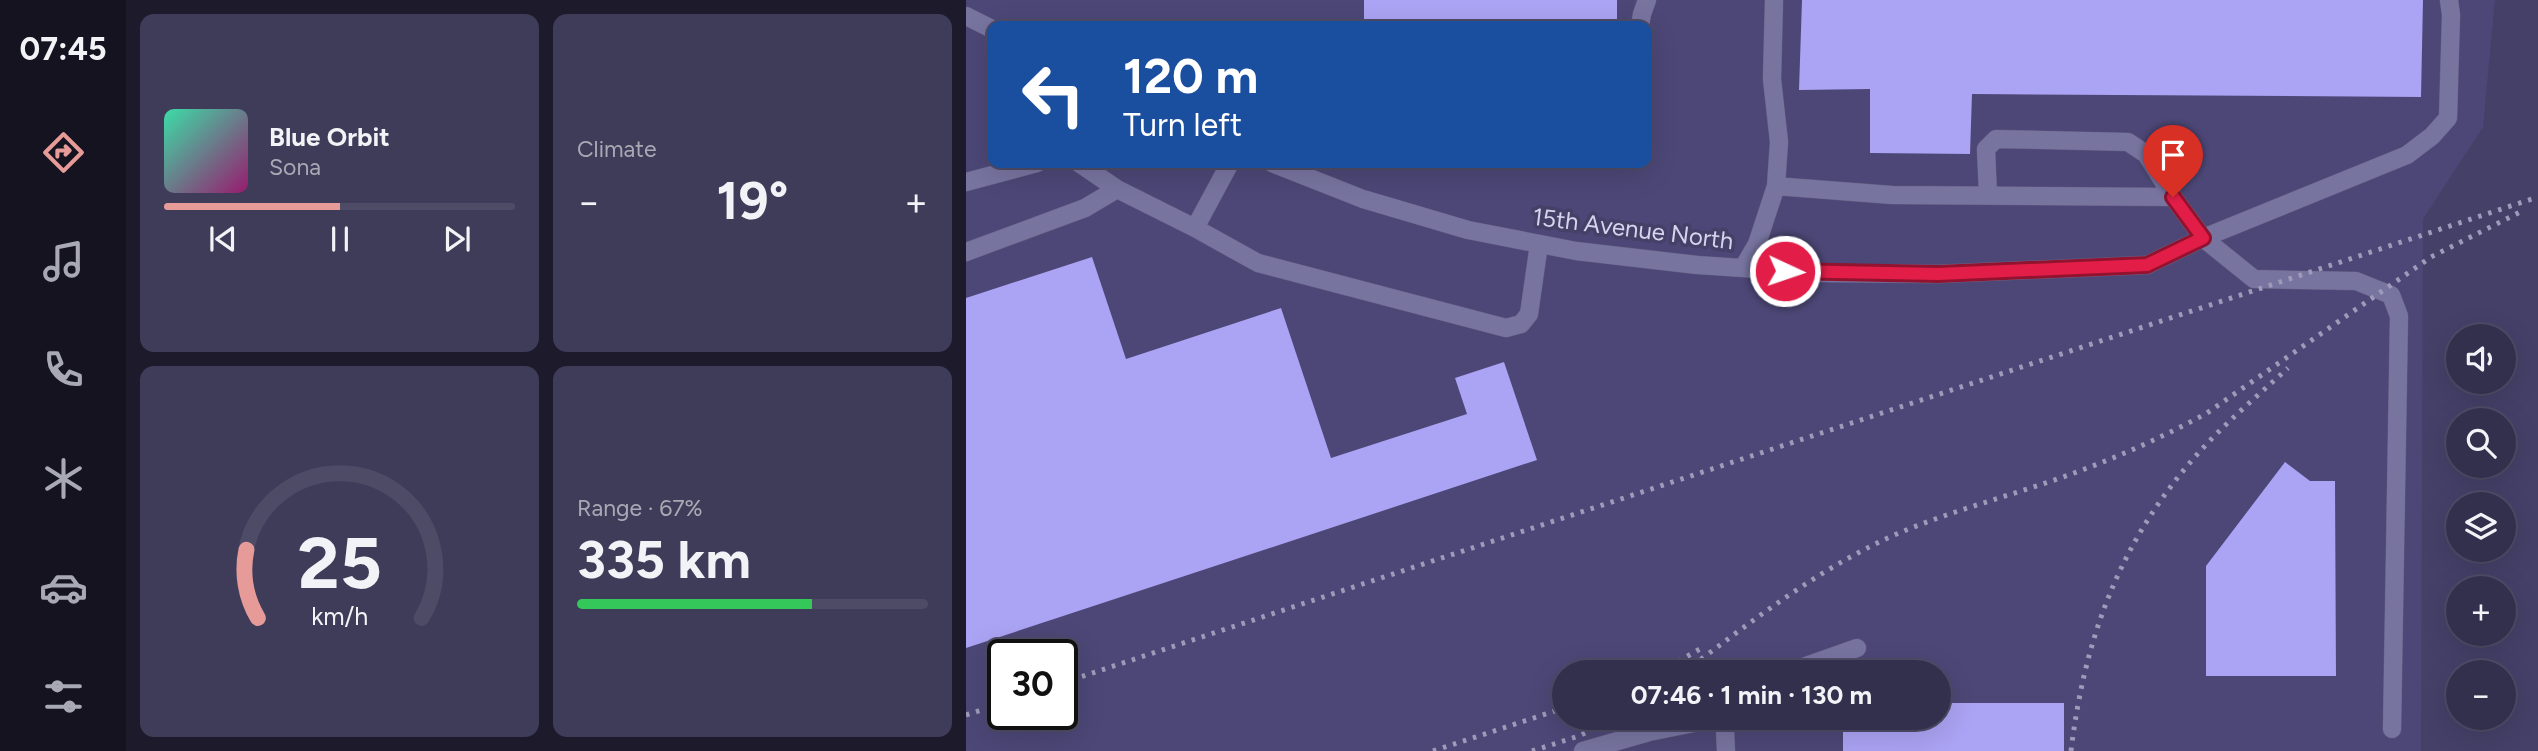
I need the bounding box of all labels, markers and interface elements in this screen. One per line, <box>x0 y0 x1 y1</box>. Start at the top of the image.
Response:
text: 07:45 <box>19 30 107 68</box>
text: 120 m <box>1123 46 1258 105</box>
icon: left <box>1008 49 1099 140</box>
text: Turn left <box>1123 106 1242 144</box>
text: Blue Orbit <box>269 121 390 153</box>
pin <box>2143 125 2203 197</box>
icon: directions <box>39 128 88 177</box>
text: Climate <box>577 135 656 163</box>
icon: arrive <box>2154 136 2192 174</box>
text: Sona <box>269 153 321 181</box>
text: 19° <box>717 170 788 232</box>
text: − <box>577 179 601 225</box>
text: + <box>904 179 928 225</box>
street label: 15th Avenue North <box>1531 202 1735 255</box>
icon: previous <box>204 220 242 258</box>
icon: pause <box>321 220 359 258</box>
icon: next <box>438 220 476 258</box>
position arrow <box>1748 234 1822 308</box>
icon: music <box>39 237 88 286</box>
map controls <box>2446 324 2516 730</box>
button: sound <box>2446 324 2516 394</box>
icon: phone <box>39 345 88 394</box>
button: search <box>2446 408 2516 478</box>
icon: climate <box>39 454 88 503</box>
button: layers <box>2446 492 2516 562</box>
text: Range · 67% <box>577 494 703 522</box>
text: 25 <box>297 519 382 606</box>
text: 335 km <box>577 529 751 591</box>
icon: car <box>39 563 88 612</box>
button: + <box>2446 576 2516 646</box>
text: km/h <box>311 600 368 630</box>
speed limit sign: 30 <box>987 639 1078 730</box>
button: − <box>2446 660 2516 730</box>
icon: filters <box>39 672 88 721</box>
text: 07:46 · 1 min · 130 m <box>1631 679 1872 711</box>

